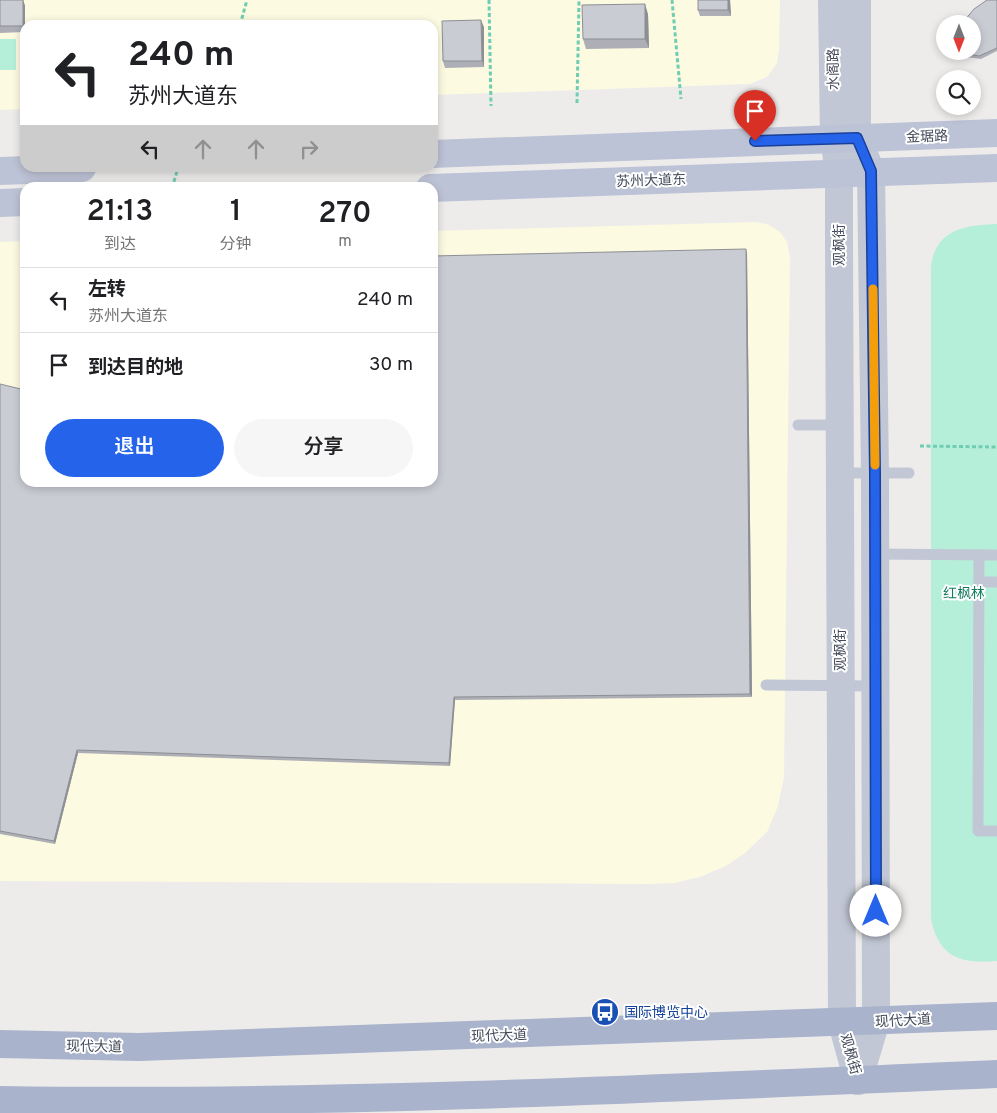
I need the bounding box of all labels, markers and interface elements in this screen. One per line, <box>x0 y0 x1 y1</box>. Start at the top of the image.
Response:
north arrow <box>936 15 981 60</box>
map controls <box>936 15 981 115</box>
text: 240 m <box>128 34 234 78</box>
icon: left <box>45 40 110 105</box>
street label: 水阁路 <box>826 48 843 90</box>
button: search <box>936 70 981 115</box>
text: 苏州大道东 <box>128 84 238 111</box>
pin <box>734 90 776 141</box>
icon: arrive <box>741 97 769 125</box>
street label: 金琚路 <box>906 128 948 147</box>
icon: left <box>136 135 164 163</box>
icon: ahead <box>189 135 217 163</box>
icon: ahead <box>242 135 270 163</box>
icon: right <box>295 135 323 163</box>
street label: 苏州大道东 <box>616 171 686 191</box>
text: 21:13 <box>86 194 153 231</box>
text: 1 <box>230 194 242 231</box>
text: 270 <box>318 196 372 233</box>
street label: 观枫街 <box>832 224 849 266</box>
text: m <box>338 232 352 252</box>
text: 到达 <box>104 235 136 255</box>
text: 分钟 <box>220 235 252 255</box>
text: 左转 <box>88 278 126 302</box>
icon: left <box>45 286 73 314</box>
text: 240 m <box>357 288 413 312</box>
text: 苏州大道东 <box>88 307 168 327</box>
icon: arrive <box>45 351 73 379</box>
text: 30 m <box>369 353 413 377</box>
text: 到达目的地 <box>88 356 183 380</box>
button: 退出 <box>45 419 224 477</box>
button: 分享 <box>234 419 413 477</box>
park label: 红枫林 <box>943 586 985 603</box>
street label: 观枫街 <box>833 629 850 671</box>
position arrow <box>849 884 901 936</box>
bus stop icon: 国际博览中心 <box>590 997 620 1027</box>
place label: 国际博览中心 <box>624 1004 708 1022</box>
street label: 现代大道 <box>875 1011 931 1031</box>
street label: 现代大道 <box>471 1026 527 1046</box>
street label: 观枫街 <box>836 1032 864 1077</box>
street label: 现代大道 <box>66 1038 122 1056</box>

